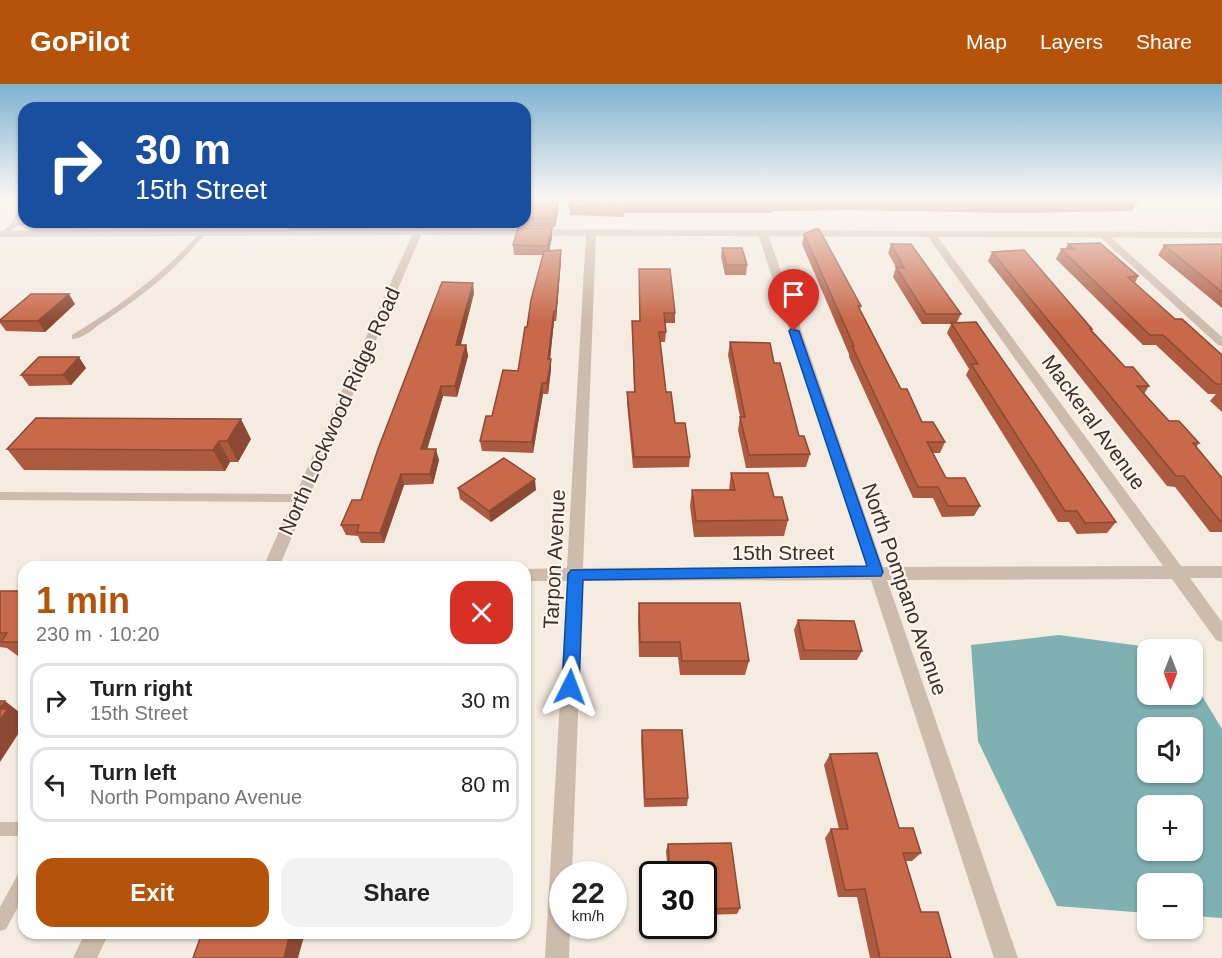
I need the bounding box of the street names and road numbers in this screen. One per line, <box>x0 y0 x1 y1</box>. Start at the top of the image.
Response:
street label: North Lockwood Ridge Road <box>274 284 404 538</box>
street label: Mackeral Avenue <box>1037 350 1151 494</box>
street label: North Pompano Avenue <box>858 480 952 698</box>
street label: Tarpon Avenue <box>539 489 569 629</box>
street label: 15th Street <box>732 541 835 564</box>

